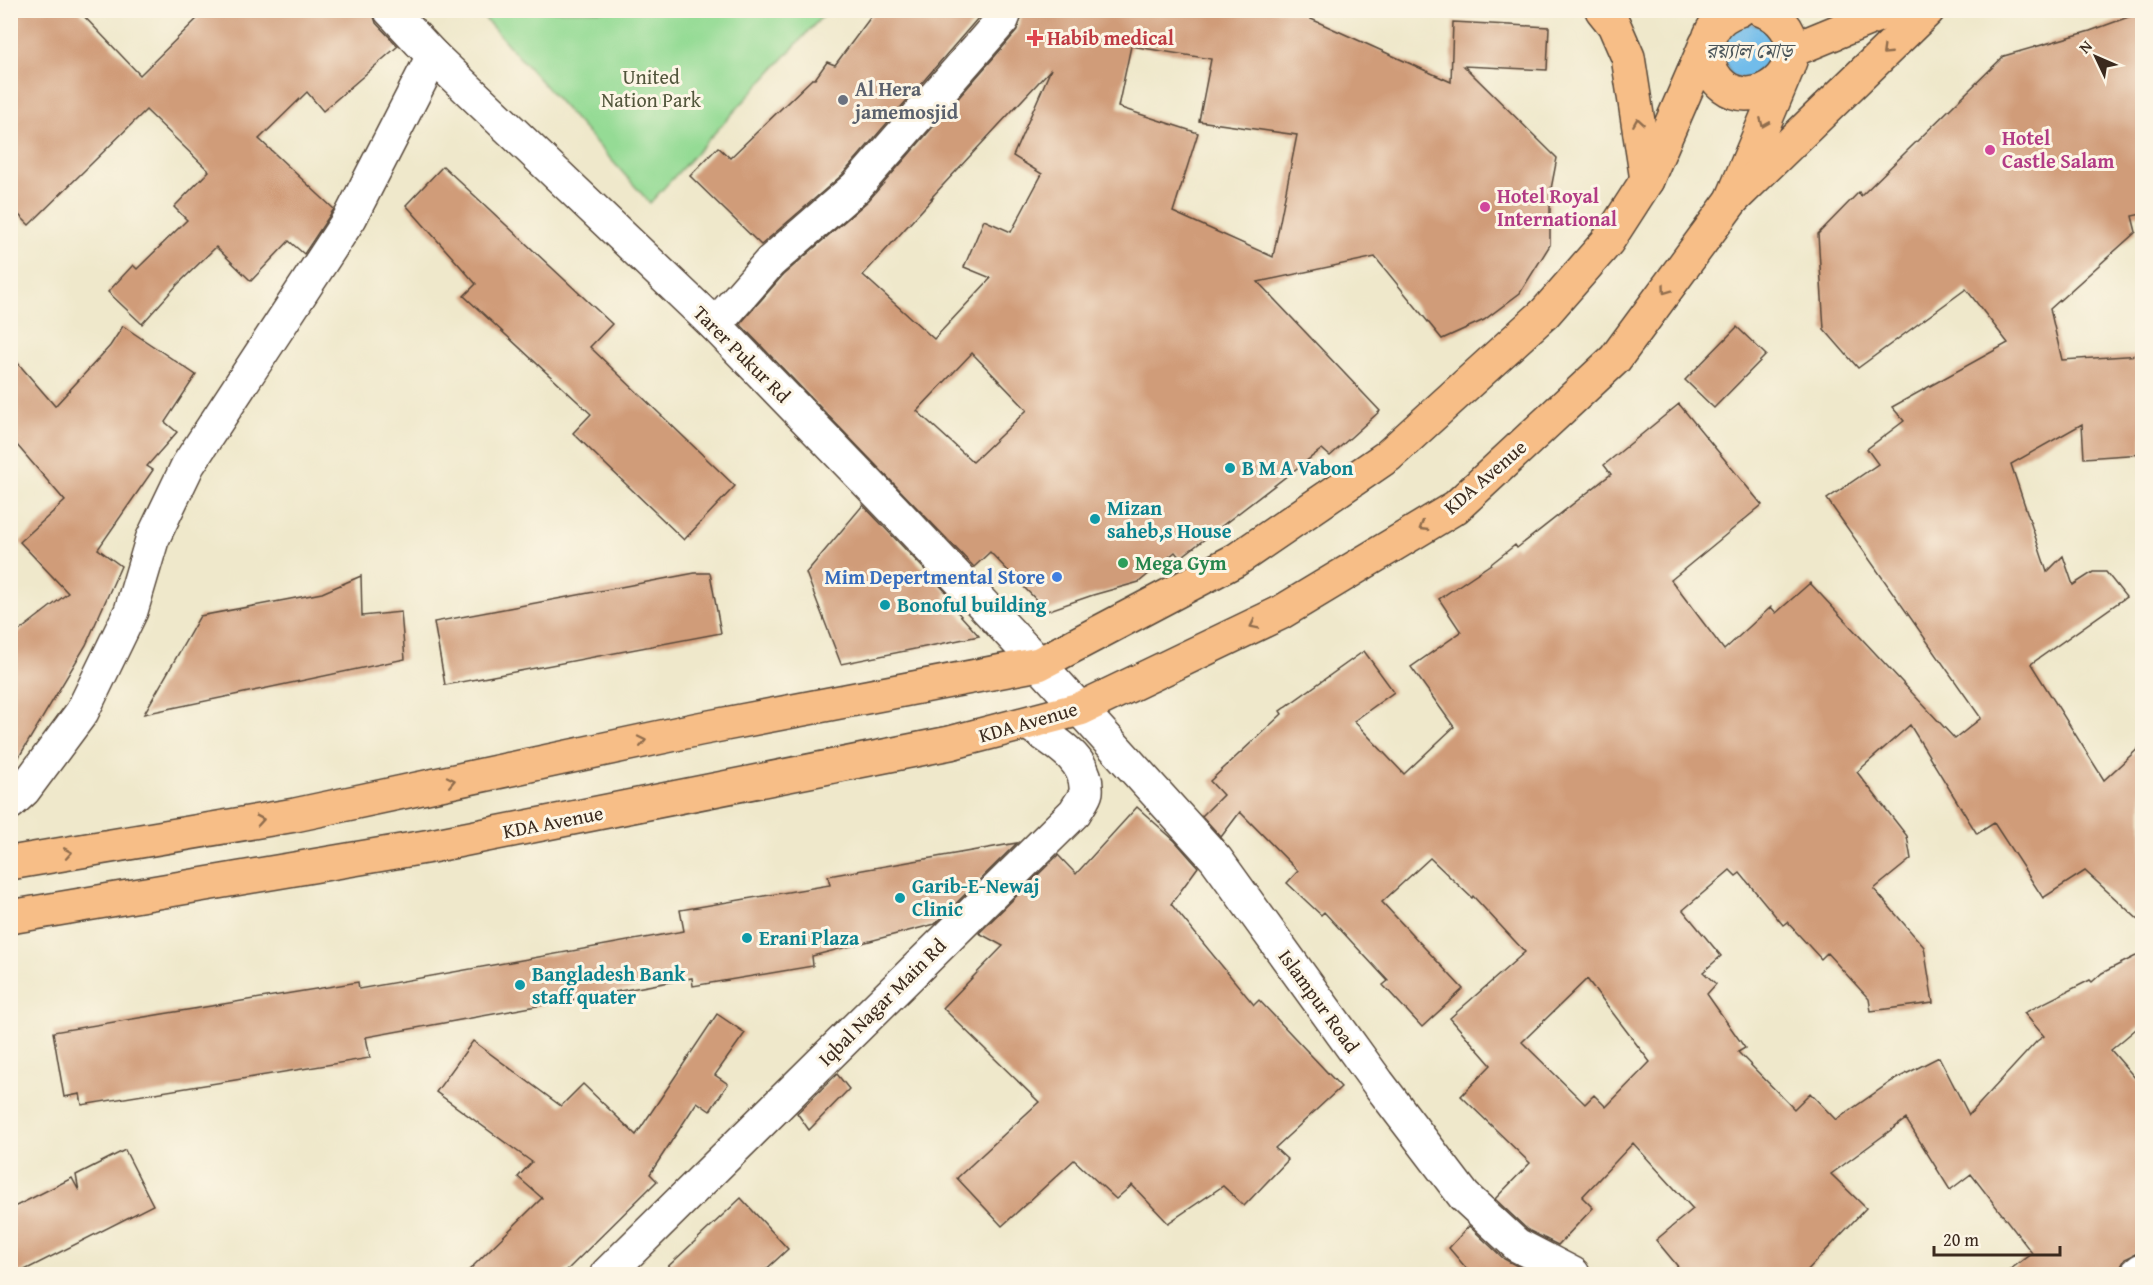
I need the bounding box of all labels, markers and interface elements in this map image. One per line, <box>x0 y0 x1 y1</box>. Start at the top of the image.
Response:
place label: Habib medical <box>1047 23 1174 52</box>
north arrow <box>2066 27 2126 87</box>
marker: Habib medical <box>1028 31 1042 45</box>
text: N <box>2073 34 2098 59</box>
water label: রয়্যাল মোড় <box>1706 35 1796 66</box>
one-way arrow <box>1882 44 1892 55</box>
park label: United Nation Park <box>601 62 702 114</box>
place label: Al Hera jamemosjid <box>851 74 959 126</box>
marker: Al Hera jamemosjid <box>836 93 850 107</box>
one-way arrow <box>1632 117 1645 127</box>
one-way arrow <box>1760 117 1772 128</box>
place label: Hotel Castle Salam <box>2002 123 2115 175</box>
marker: Hotel Castle Salam <box>1983 143 1997 157</box>
place label: Hotel Royal International <box>1497 181 1617 233</box>
marker: Hotel Royal International <box>1478 200 1492 214</box>
one-way arrow <box>1662 283 1673 294</box>
street label: Tarer Pukur Rd <box>687 298 798 409</box>
street label: KDA Avenue <box>1437 432 1532 521</box>
place label: B M A Vabon <box>1242 453 1354 482</box>
marker: B M A Vabon <box>1223 461 1237 475</box>
place label: Mizan saheb,s House <box>1107 493 1232 545</box>
marker: Mizan saheb,s House <box>1088 512 1102 526</box>
one-way arrow <box>1419 520 1429 531</box>
place label: Mega Gym <box>1135 548 1227 577</box>
marker: Mega Gym <box>1116 556 1130 570</box>
place label: Mim Depertmental Store <box>825 562 1045 591</box>
marker: Mim Depertmental Store <box>1050 570 1064 584</box>
place label: Bonoful building <box>897 590 1047 619</box>
marker: Bonoful building <box>878 598 892 612</box>
one-way arrow <box>1250 618 1261 630</box>
street label: KDA Avenue <box>975 694 1081 749</box>
one-way arrow <box>637 735 647 748</box>
one-way arrow <box>446 775 456 788</box>
street label: KDA Avenue <box>500 798 605 845</box>
one-way arrow <box>256 815 265 827</box>
one-way arrow <box>63 847 73 860</box>
place label: Garib-E-Newaj Clinic <box>912 871 1039 923</box>
marker: Garib-E-Newaj Clinic <box>893 891 907 905</box>
place label: Erani Plaza <box>759 923 860 952</box>
marker: Erani Plaza <box>740 931 754 945</box>
street label: Iqbal Nagar Main Rd <box>811 931 952 1072</box>
street label: Islampur Road <box>1272 943 1367 1059</box>
place label: Bangladesh Bank staff quater <box>532 959 686 1011</box>
marker: Bangladesh Bank staff quater <box>513 978 527 992</box>
scale bar <box>1934 1219 2060 1257</box>
text: 20 m <box>1943 1226 1979 1253</box>

